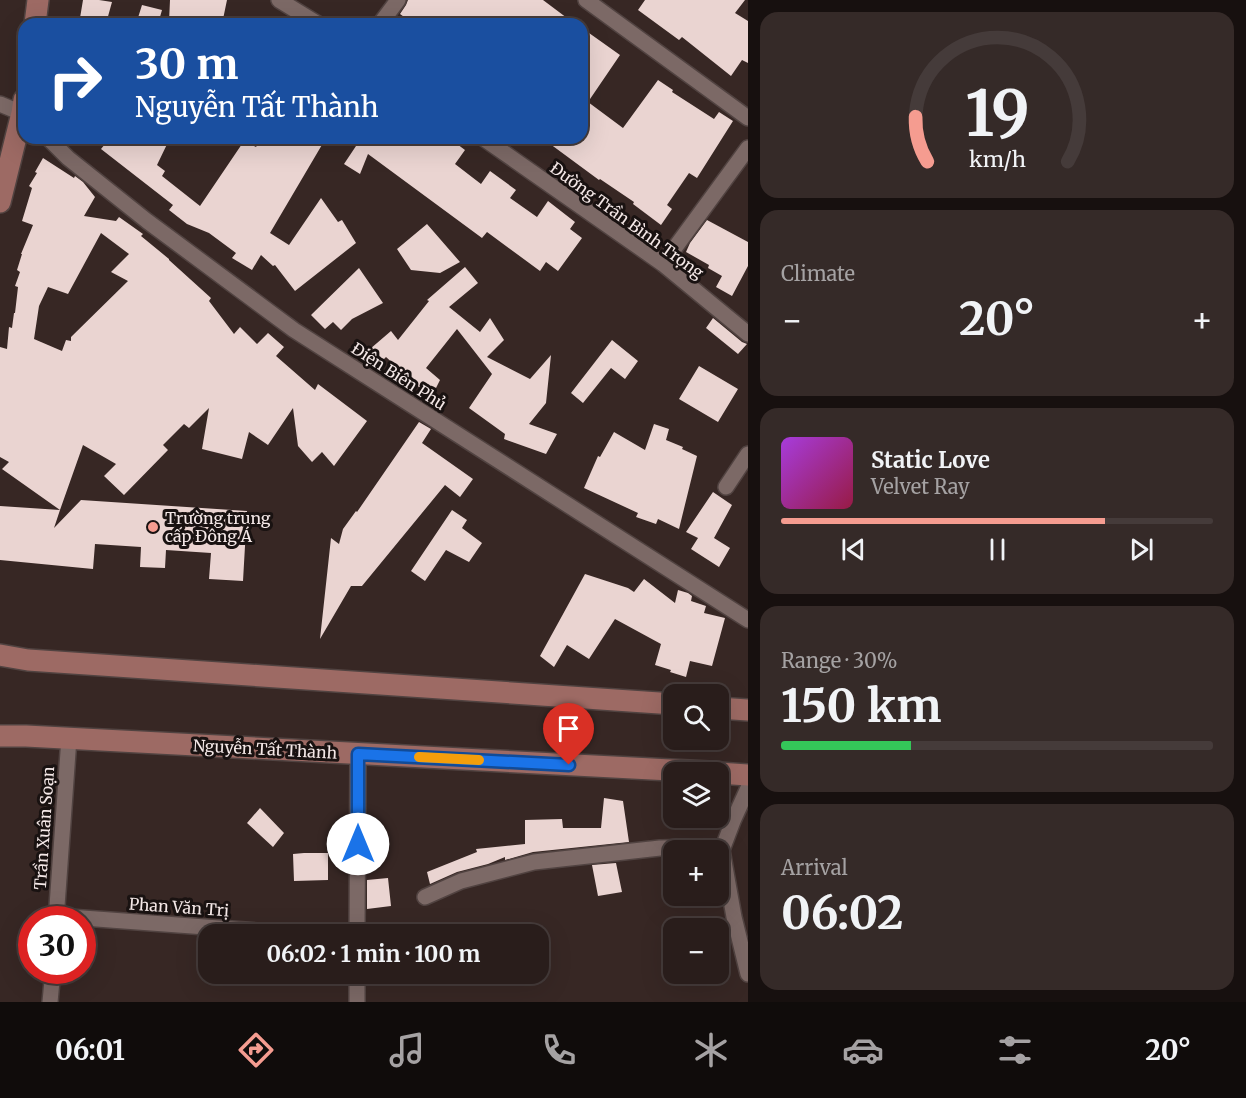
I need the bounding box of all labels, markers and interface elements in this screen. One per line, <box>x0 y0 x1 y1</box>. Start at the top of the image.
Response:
text: 30 m <box>135 38 239 90</box>
icon: right <box>36 42 114 120</box>
text: 19 <box>965 75 1029 153</box>
text: Nguyễn Tất Thành <box>135 90 379 124</box>
text: km/h <box>969 146 1025 173</box>
street label: Đường Trần Bình Trọng <box>546 158 708 283</box>
text: Climate <box>781 261 855 286</box>
text: 20° <box>959 291 1035 347</box>
text: − <box>781 300 803 341</box>
text: + <box>1191 300 1213 341</box>
street label: Điện Biên Phủ <box>348 338 450 414</box>
text: Static Love <box>871 446 990 474</box>
text: Velvet Ray <box>871 474 970 499</box>
place label: Trường trung cấp Đông Á <box>165 508 271 546</box>
marker: Trường trung cấp Đông Á <box>146 520 160 534</box>
icon: previous <box>837 533 870 566</box>
icon: pause <box>981 533 1014 566</box>
icon: next <box>1125 533 1158 566</box>
text: Range · 30% <box>781 648 897 673</box>
text: 150 km <box>781 678 941 734</box>
map controls <box>663 684 729 984</box>
button: search <box>663 684 729 750</box>
pin <box>543 703 594 765</box>
icon: arrive <box>552 712 585 745</box>
street label: Nguyễn Tất Thành <box>192 735 338 763</box>
button: layers <box>663 762 729 828</box>
street label: Trần Xuân Soạn <box>30 765 58 890</box>
position arrow <box>326 812 390 876</box>
button: + <box>663 840 729 906</box>
text: Arrival <box>781 855 848 880</box>
text: 06:02 <box>781 885 903 941</box>
street label: Phan Văn Trị <box>128 894 230 920</box>
speed limit sign: 30 <box>18 906 96 984</box>
button: − <box>663 918 729 984</box>
text: 06:02 · 1 min · 100 m <box>267 940 480 968</box>
icon: directions <box>235 1029 277 1071</box>
icon: music <box>386 1029 428 1071</box>
icon: phone <box>538 1029 580 1071</box>
icon: climate <box>690 1029 732 1071</box>
icon: car <box>842 1029 884 1071</box>
icon: filters <box>994 1029 1036 1071</box>
text: 06:01 <box>55 1033 125 1067</box>
text: 20° <box>1145 1033 1191 1067</box>

